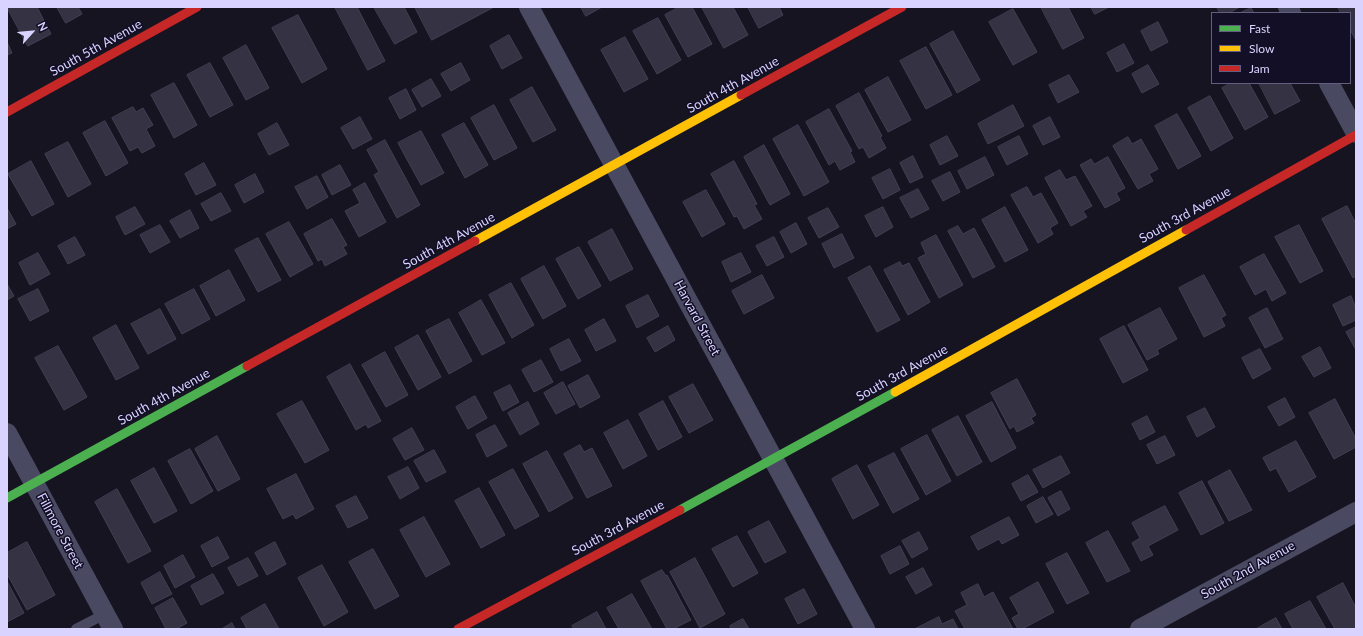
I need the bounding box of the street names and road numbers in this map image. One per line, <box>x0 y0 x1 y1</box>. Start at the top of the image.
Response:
street label: South 5th Avenue <box>47 16 145 80</box>
street label: South 4th Avenue <box>684 53 782 117</box>
street label: South 3rd Avenue <box>1136 183 1234 247</box>
street label: South 4th Avenue <box>400 209 498 273</box>
street label: Harvard Street <box>671 278 723 358</box>
street label: South 3rd Avenue <box>853 341 951 405</box>
street label: South 4th Avenue <box>115 365 213 429</box>
street label: Fillmore Street <box>34 490 86 572</box>
street label: South 3rd Avenue <box>569 497 667 559</box>
street label: South 2nd Avenue <box>1198 538 1298 602</box>

